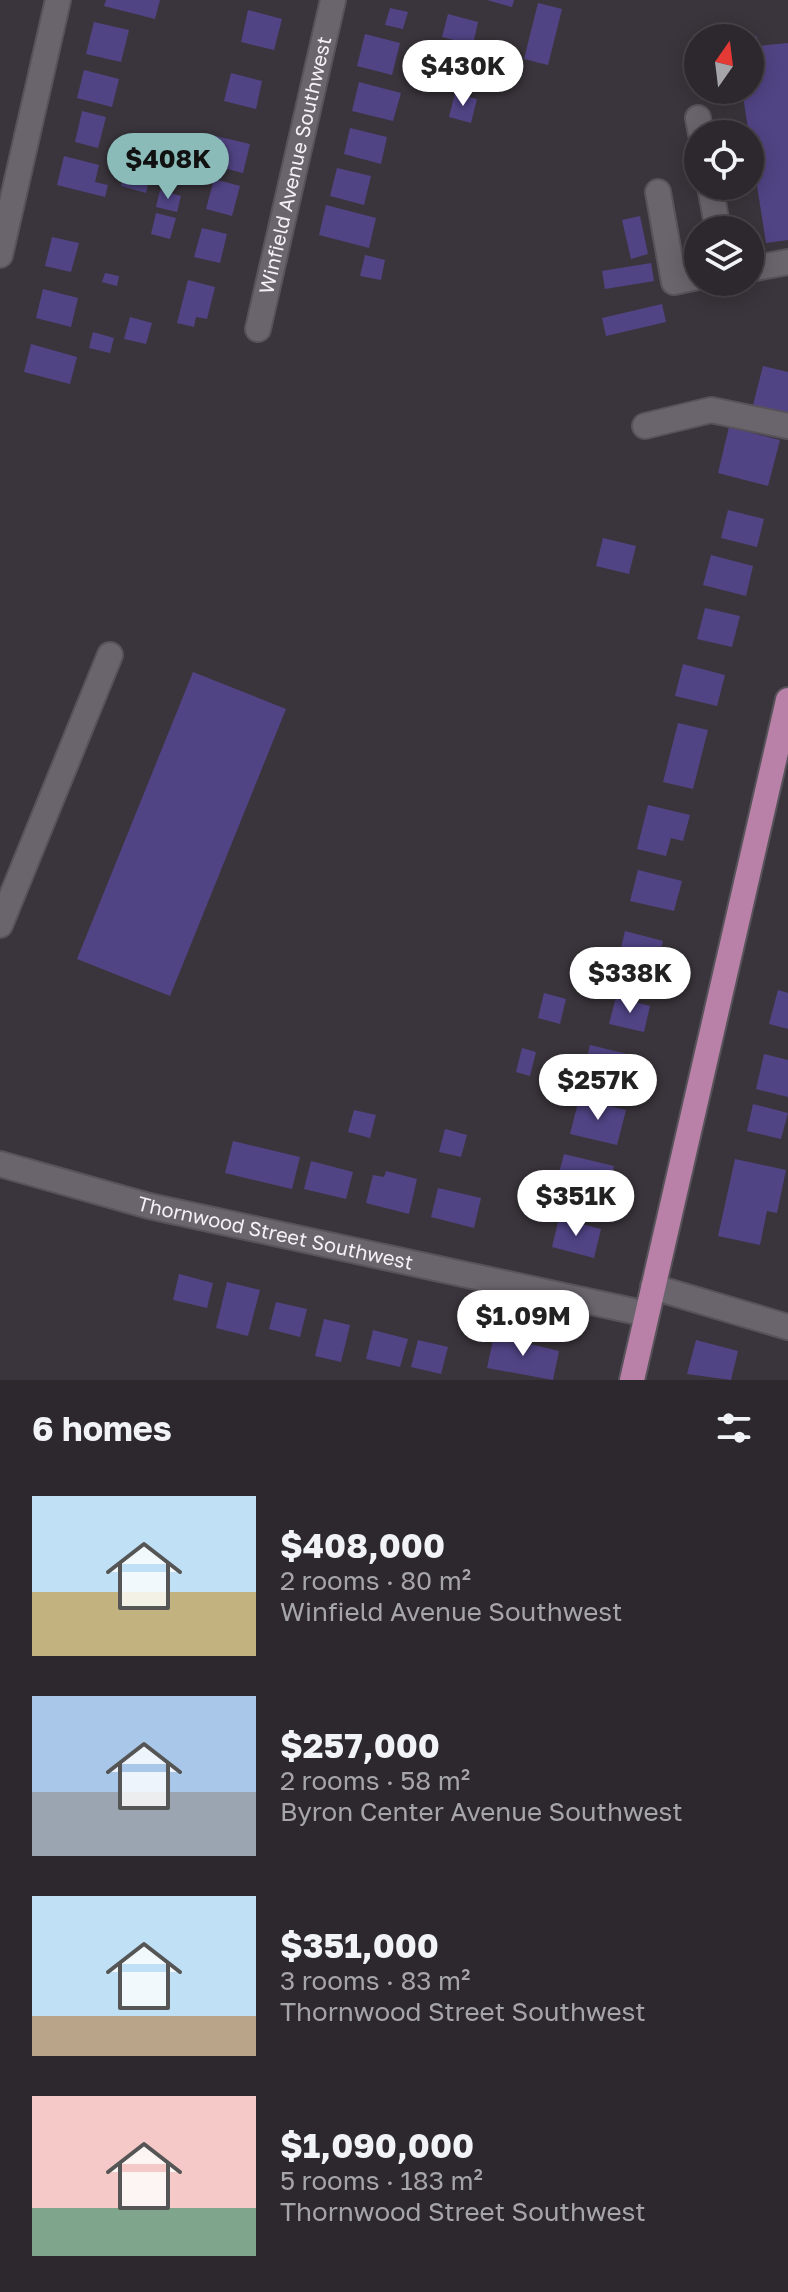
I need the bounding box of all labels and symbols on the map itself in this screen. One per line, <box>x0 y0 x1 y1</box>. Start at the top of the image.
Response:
north arrow <box>684 24 764 104</box>
street label: Winfield Avenue Southwest <box>253 34 335 296</box>
pin: $430K <box>407 40 519 108</box>
pin: $408K <box>112 133 224 201</box>
pin: $338K <box>574 947 686 1015</box>
pin: $257K <box>542 1054 654 1122</box>
pin: $351K <box>520 1170 632 1238</box>
street label: Thornwood Street Southwest <box>135 1190 416 1274</box>
pin: $1.09M <box>458 1290 588 1358</box>

